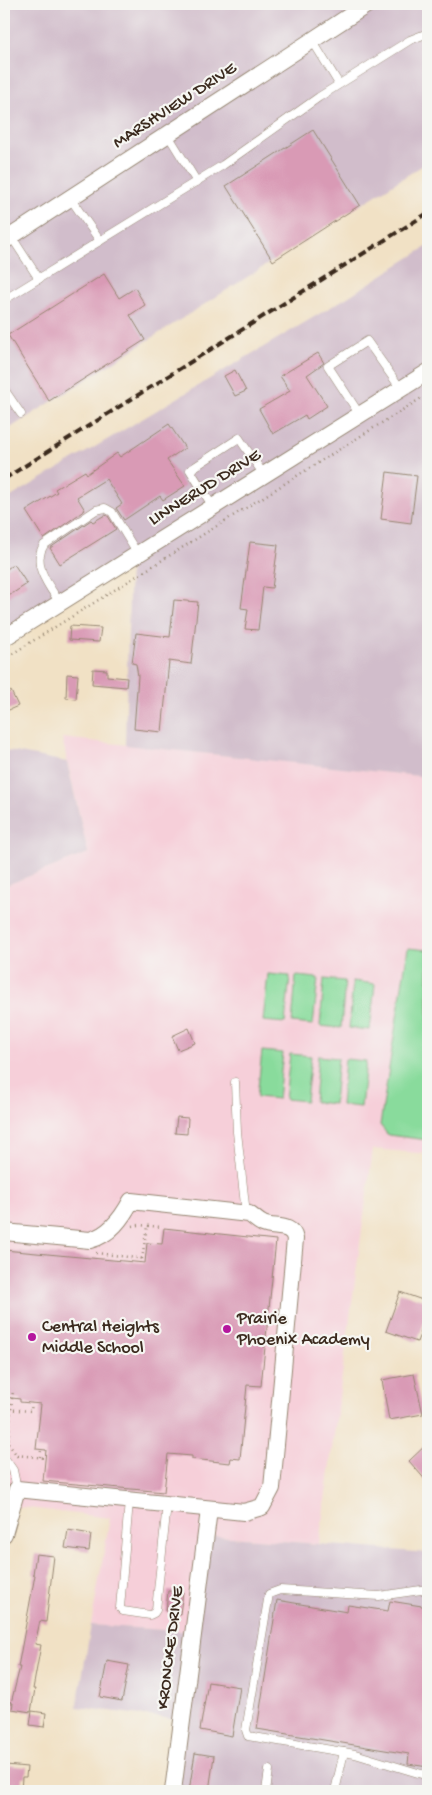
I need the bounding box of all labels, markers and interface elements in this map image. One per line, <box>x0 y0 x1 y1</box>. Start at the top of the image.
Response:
street label: MARSHVIEW DRIVE <box>109 58 241 154</box>
street label: LINNERUD DRIVE <box>145 445 266 531</box>
place label: Prairie Phoenix Academy <box>236 1309 370 1351</box>
place label: Central Heights Middle School <box>42 1317 160 1359</box>
marker: Prairie Phoenix Academy <box>221 1323 233 1335</box>
marker: Central Heights Middle School <box>26 1331 38 1343</box>
street label: KRONCKE DRIVE <box>153 1585 189 1711</box>

